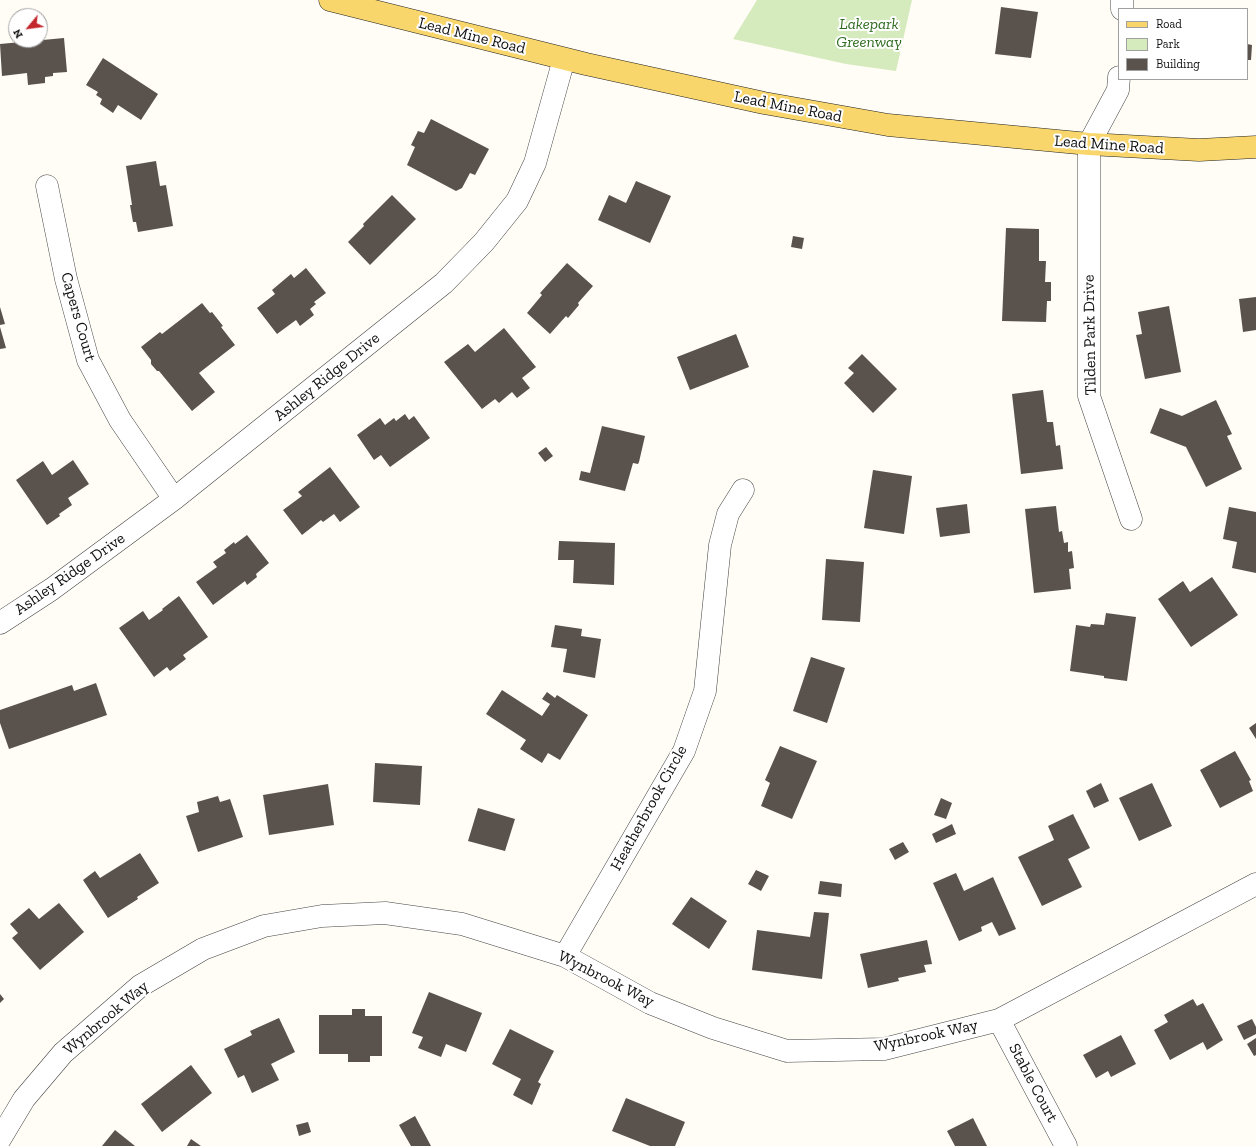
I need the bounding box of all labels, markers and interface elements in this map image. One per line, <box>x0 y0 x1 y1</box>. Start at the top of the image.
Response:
north arrow <box>8 8 48 48</box>
legend <box>1118 8 1248 80</box>
street label: Lead Mine Road <box>416 13 528 59</box>
park label: Lakepark Greenway <box>836 14 902 52</box>
text: Road <box>1156 17 1182 31</box>
text: N <box>10 27 26 40</box>
text: Park <box>1156 37 1180 51</box>
text: Building <box>1156 57 1200 71</box>
street label: Lead Mine Road <box>732 87 844 127</box>
street label: Lead Mine Road <box>1054 132 1164 158</box>
street label: Capers Court <box>56 270 100 364</box>
street label: Tilden Park Drive <box>1079 274 1101 396</box>
street label: Ashley Ridge Drive <box>270 329 384 425</box>
street label: Ashley Ridge Drive <box>11 529 129 619</box>
street label: Heatherbrook Circle <box>607 742 691 874</box>
street label: Wynbrook Way <box>555 947 657 1011</box>
street label: Wynbrook Way <box>60 977 152 1059</box>
street label: Wynbrook Way <box>873 1016 979 1056</box>
street label: Stable Court <box>1004 1040 1062 1126</box>

